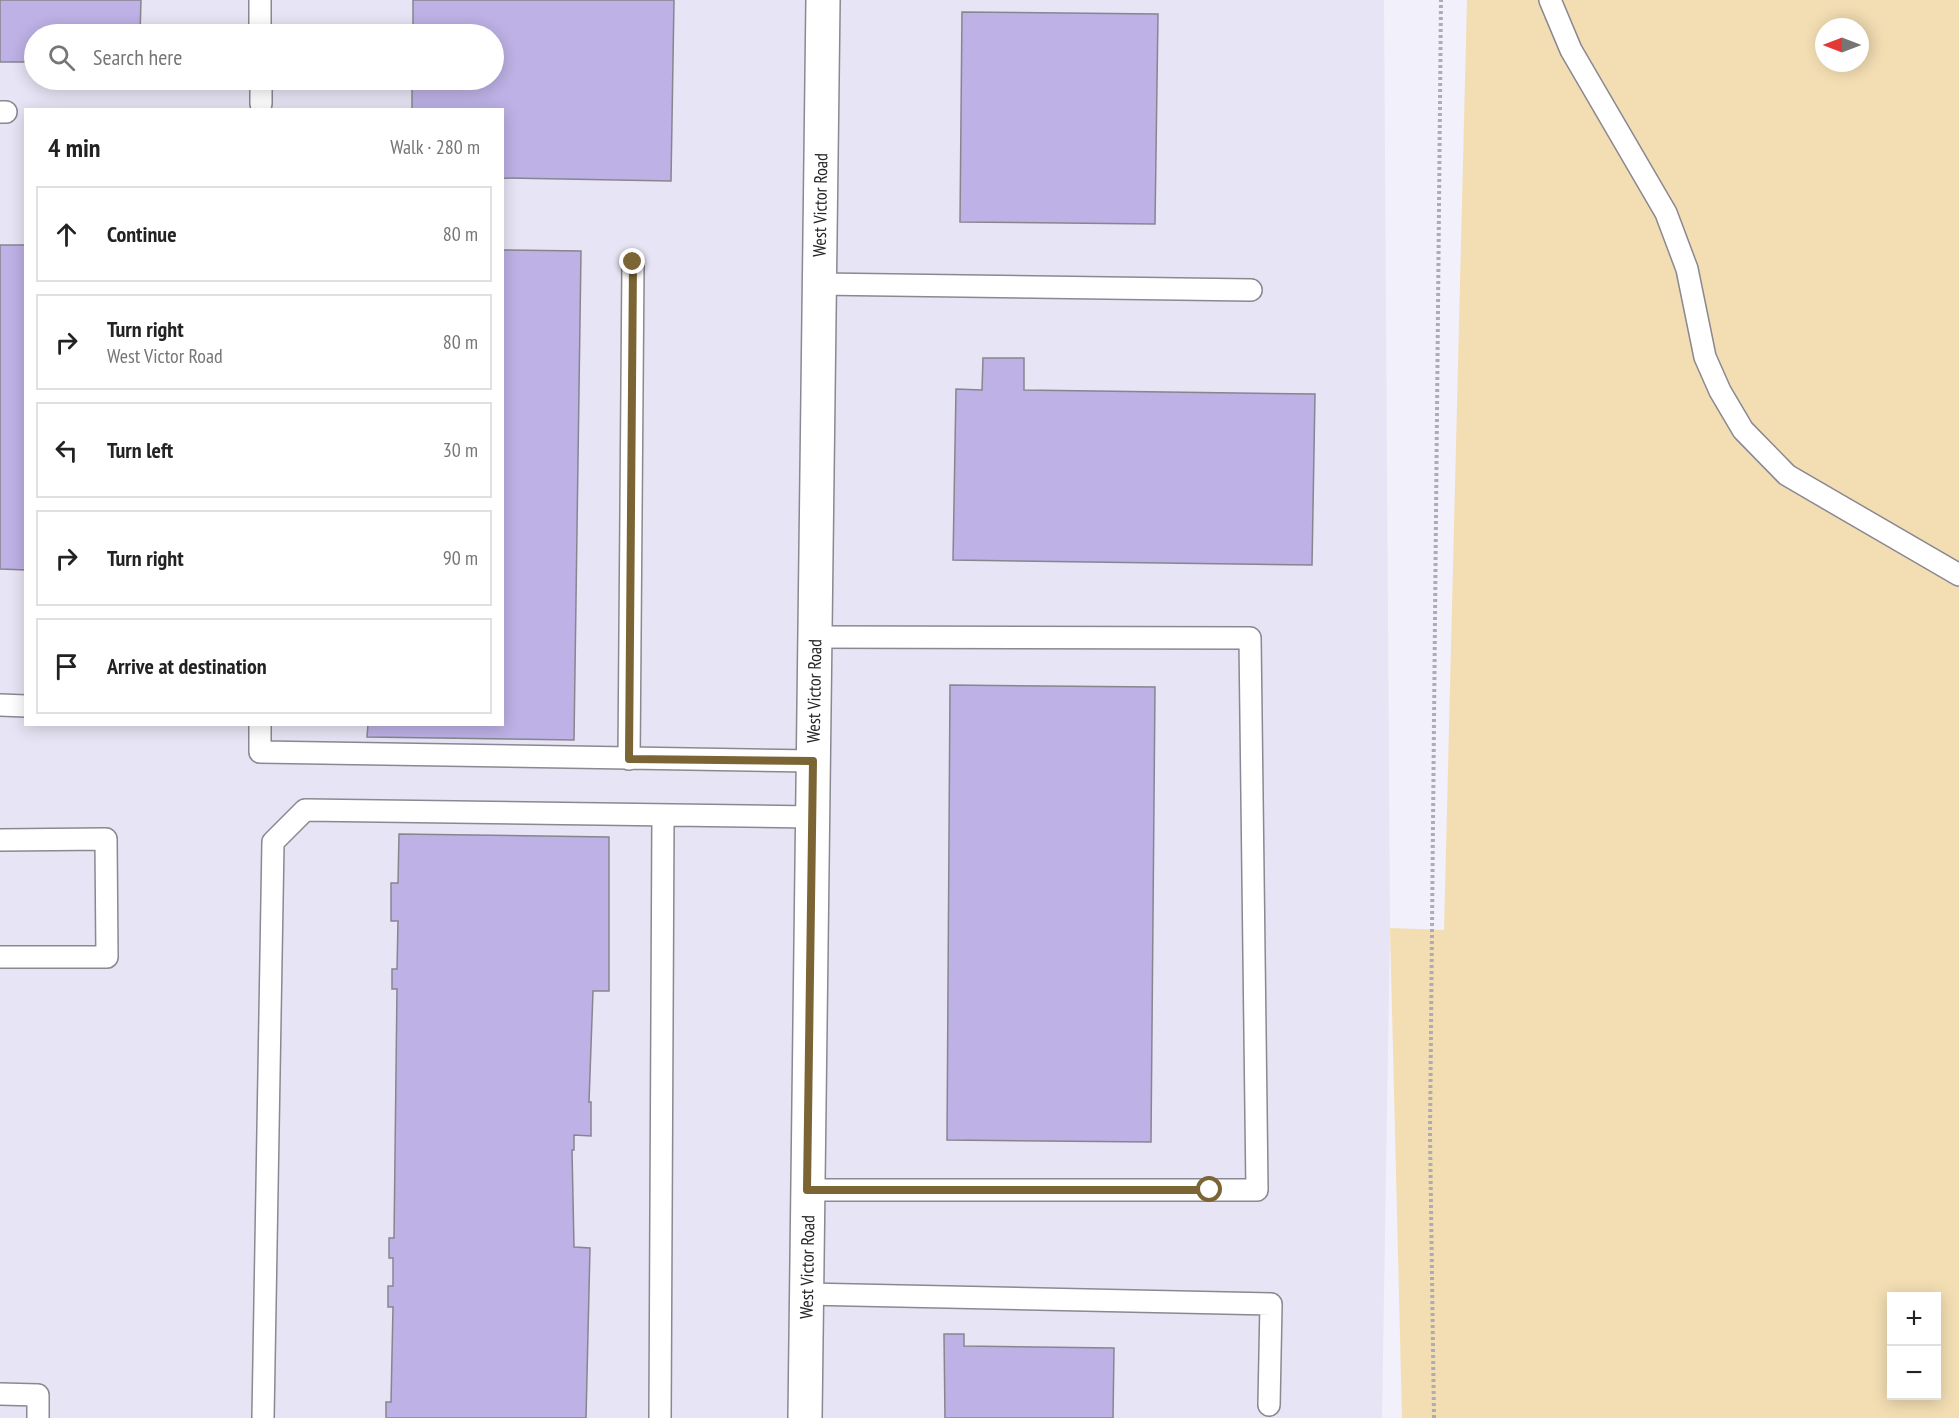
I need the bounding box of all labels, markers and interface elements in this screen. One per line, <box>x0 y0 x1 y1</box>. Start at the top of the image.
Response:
north arrow <box>1815 18 1869 72</box>
search box <box>24 24 504 90</box>
icon: search <box>45 41 78 74</box>
text: Search here <box>93 43 182 71</box>
text: 4 min <box>48 131 101 164</box>
text: Walk · 280 m <box>390 134 480 160</box>
street label: West Victor Road <box>808 153 832 257</box>
icon: ahead <box>50 218 83 251</box>
text: Continue <box>107 220 177 248</box>
text: 80 m <box>443 221 478 247</box>
route end <box>619 248 645 274</box>
text: Turn right <box>107 315 184 343</box>
icon: right <box>50 326 83 359</box>
text: 80 m <box>443 329 478 355</box>
text: West Victor Road <box>107 343 223 369</box>
icon: left <box>50 434 83 467</box>
text: Turn left <box>107 436 173 464</box>
text: 30 m <box>443 437 478 463</box>
icon: right <box>50 542 83 575</box>
text: Turn right <box>107 544 184 572</box>
text: 90 m <box>443 545 478 571</box>
street label: West Victor Road <box>802 639 826 743</box>
icon: arrive <box>50 650 83 683</box>
text: Arrive at destination <box>107 652 267 680</box>
route start <box>1196 1176 1222 1202</box>
street label: West Victor Road <box>795 1215 819 1319</box>
map controls <box>1887 1292 1941 1400</box>
button: + <box>1887 1292 1941 1346</box>
button: − <box>1887 1346 1941 1400</box>

